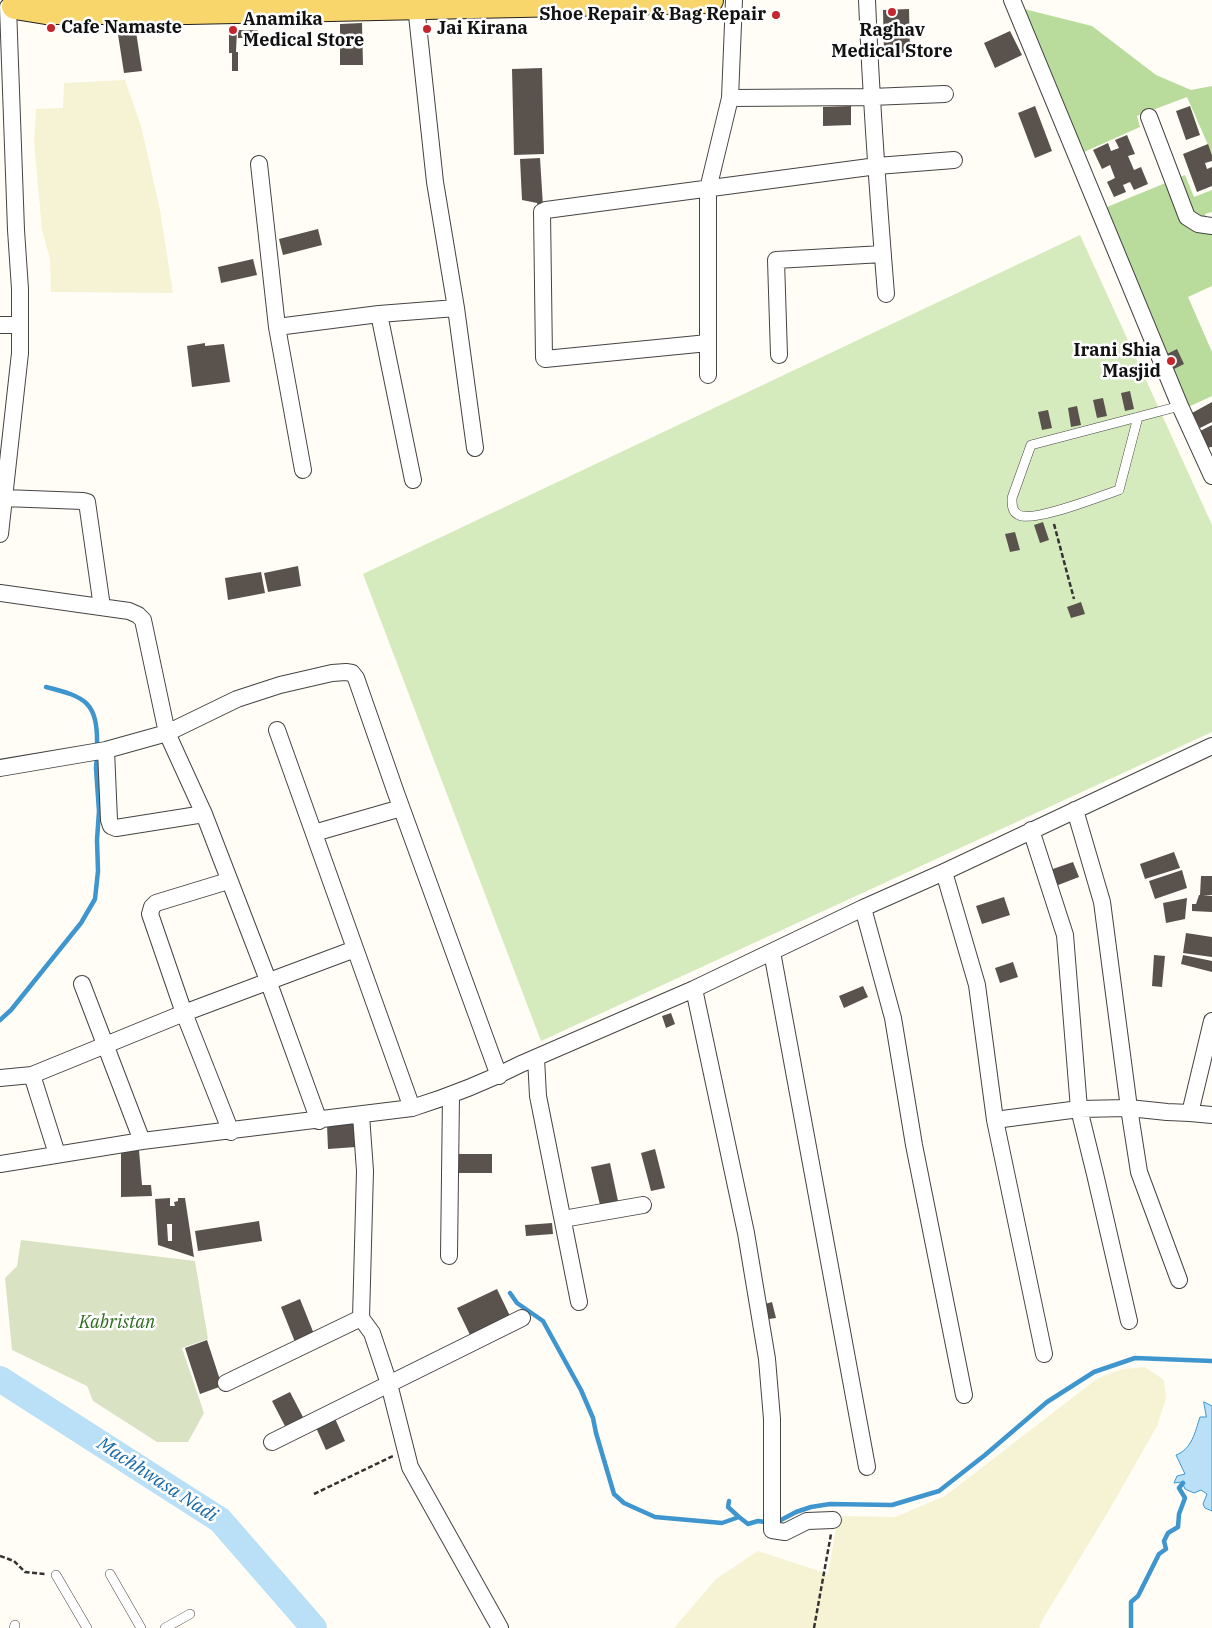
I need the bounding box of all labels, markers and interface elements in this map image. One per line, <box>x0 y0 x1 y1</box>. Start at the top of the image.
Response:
place label: Shoe Repair & Bag Repair <box>539 4 766 26</box>
marker: Raghav Medical Store <box>886 6 898 18</box>
place label: Anamika Medical Store <box>243 9 364 52</box>
marker: Shoe Repair & Bag Repair <box>770 9 782 21</box>
place label: Cafe Namaste <box>61 17 182 39</box>
place label: Jai Kirana <box>437 18 528 40</box>
place label: Raghav Medical Store <box>831 20 953 62</box>
marker: Cafe Namaste <box>45 22 57 34</box>
marker: Jai Kirana <box>421 23 433 35</box>
marker: Anamika Medical Store <box>227 24 239 36</box>
place label: Irani Shia Masjid <box>1073 340 1161 382</box>
marker: Irani Shia Masjid <box>1165 355 1177 367</box>
park label: Kabristan <box>79 1312 155 1334</box>
water label: Machhwasa Nadi <box>92 1433 222 1527</box>

